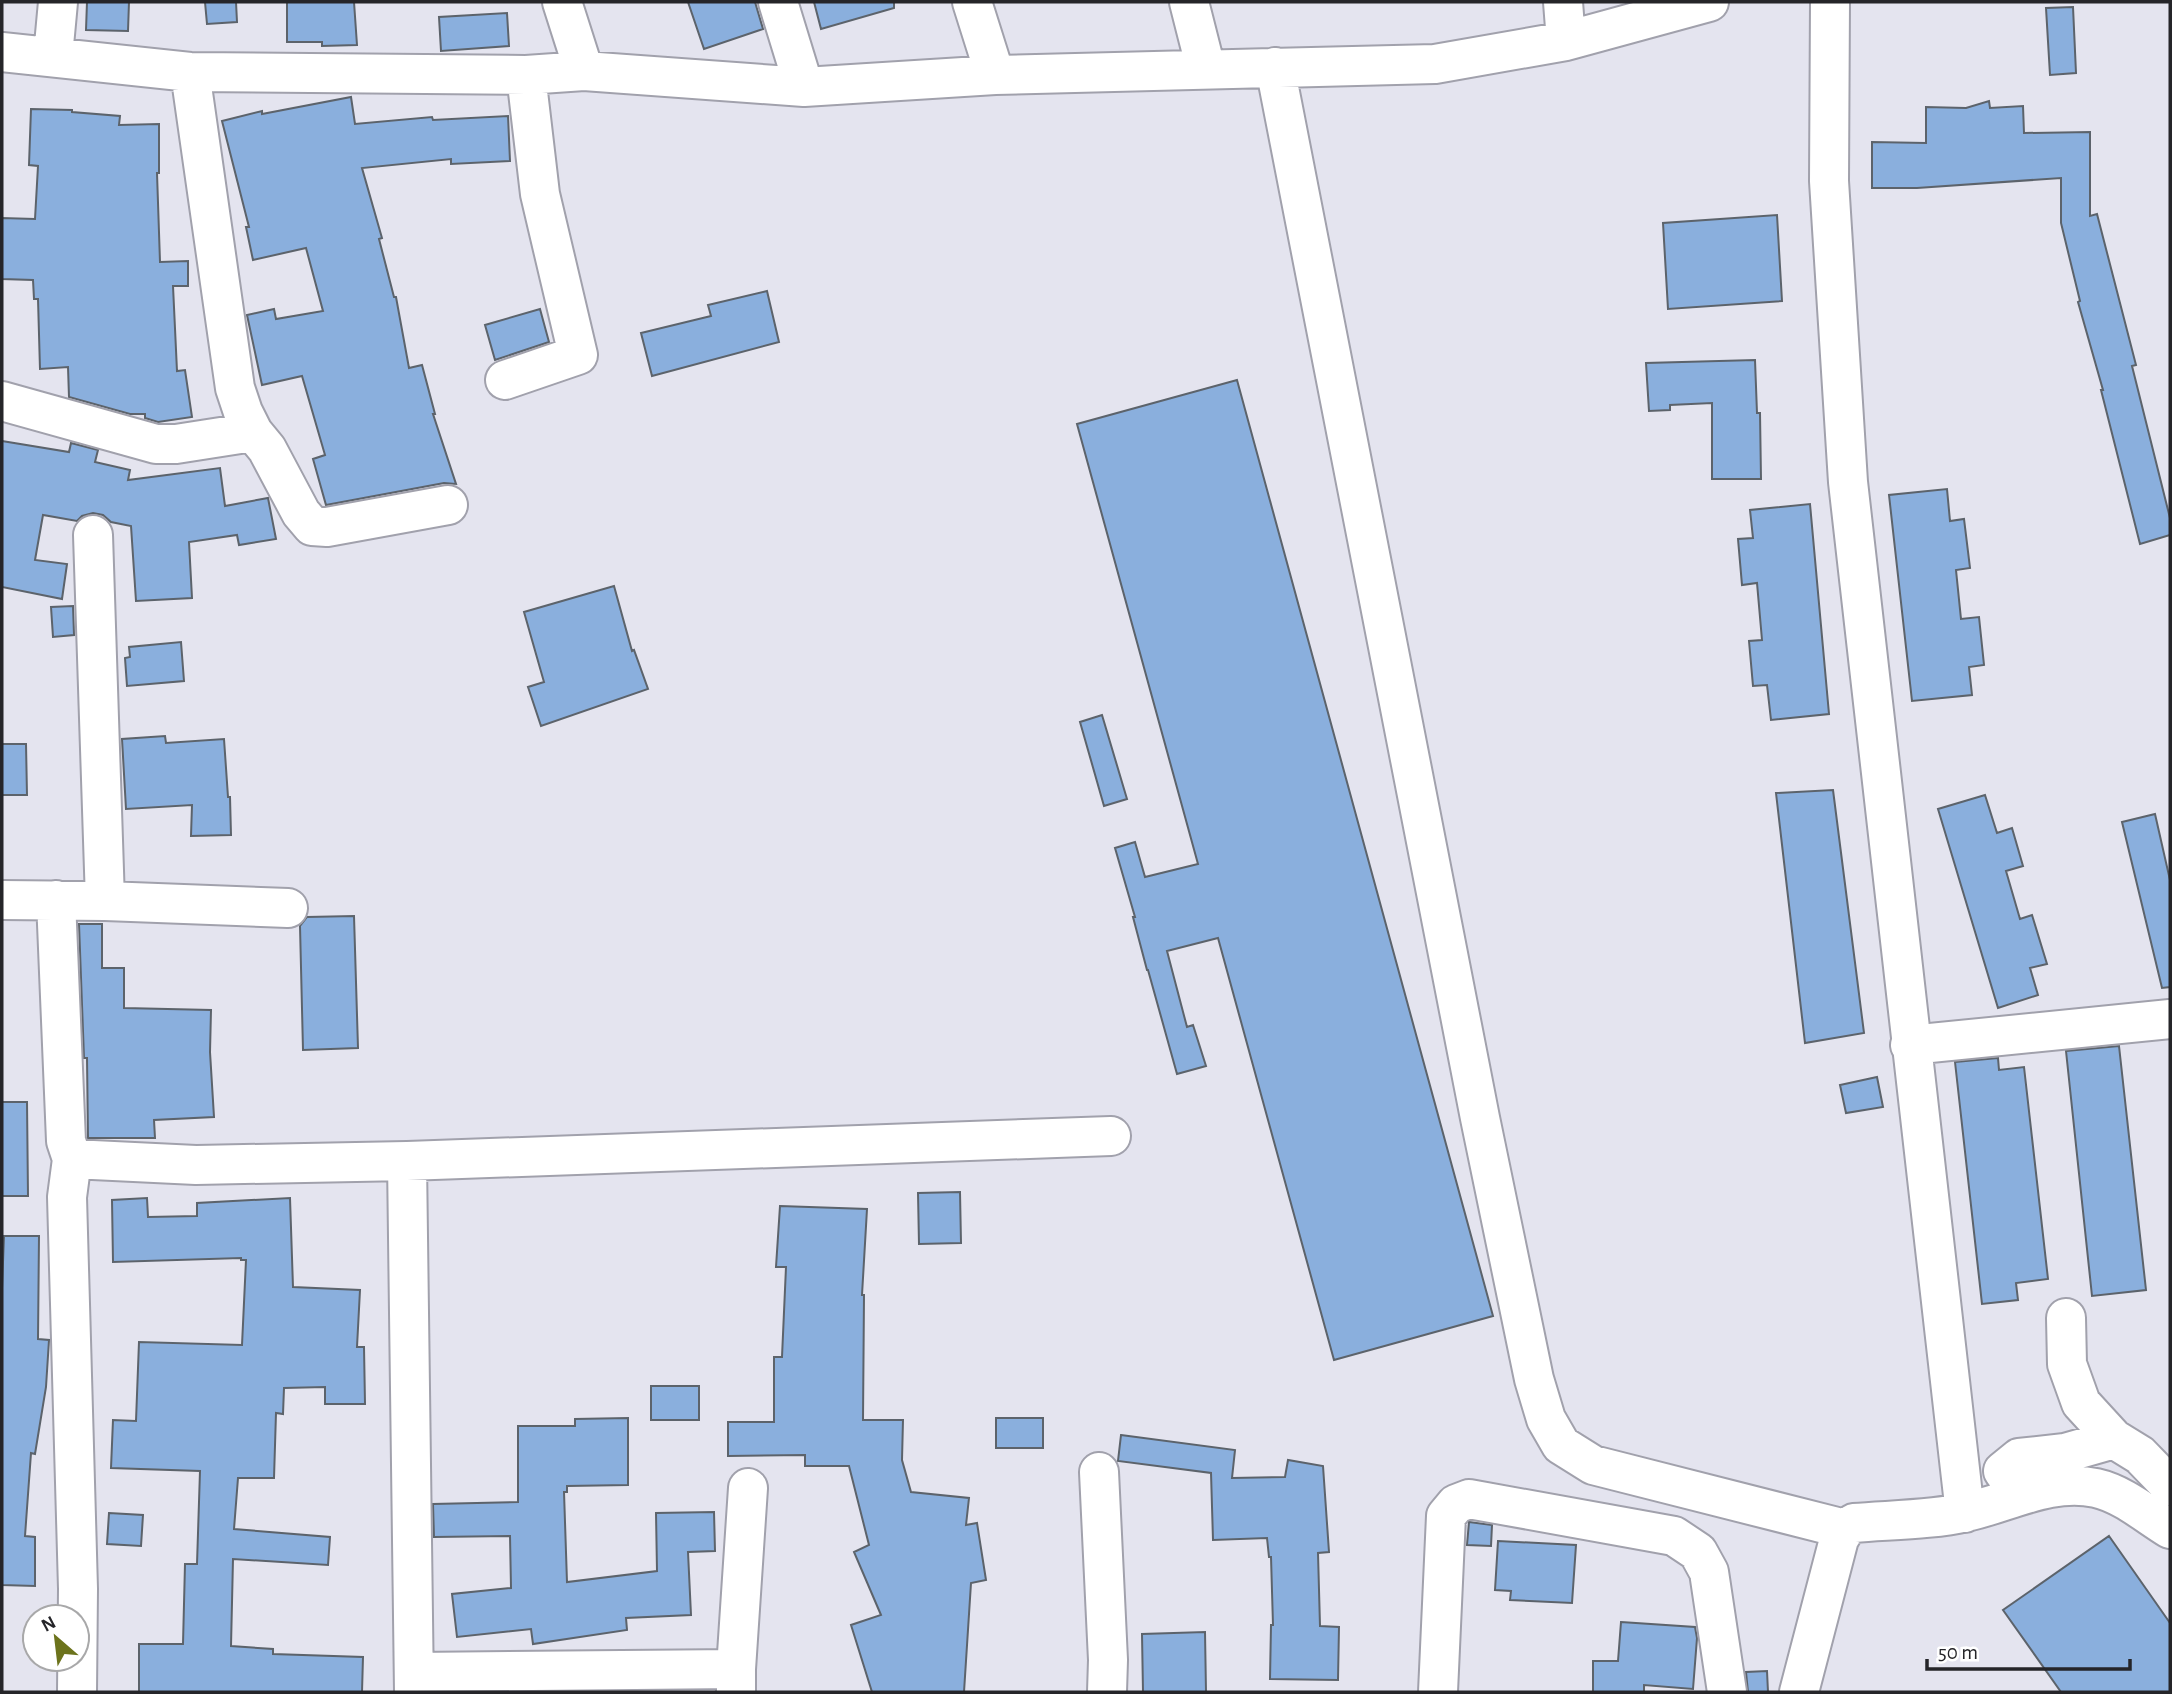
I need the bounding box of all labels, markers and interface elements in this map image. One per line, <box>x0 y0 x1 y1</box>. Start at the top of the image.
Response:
north arrow <box>21 1603 91 1673</box>
text: N <box>38 1613 59 1636</box>
scale bar <box>1927 1628 2130 1672</box>
text: 50 m <box>1938 1642 1978 1663</box>

